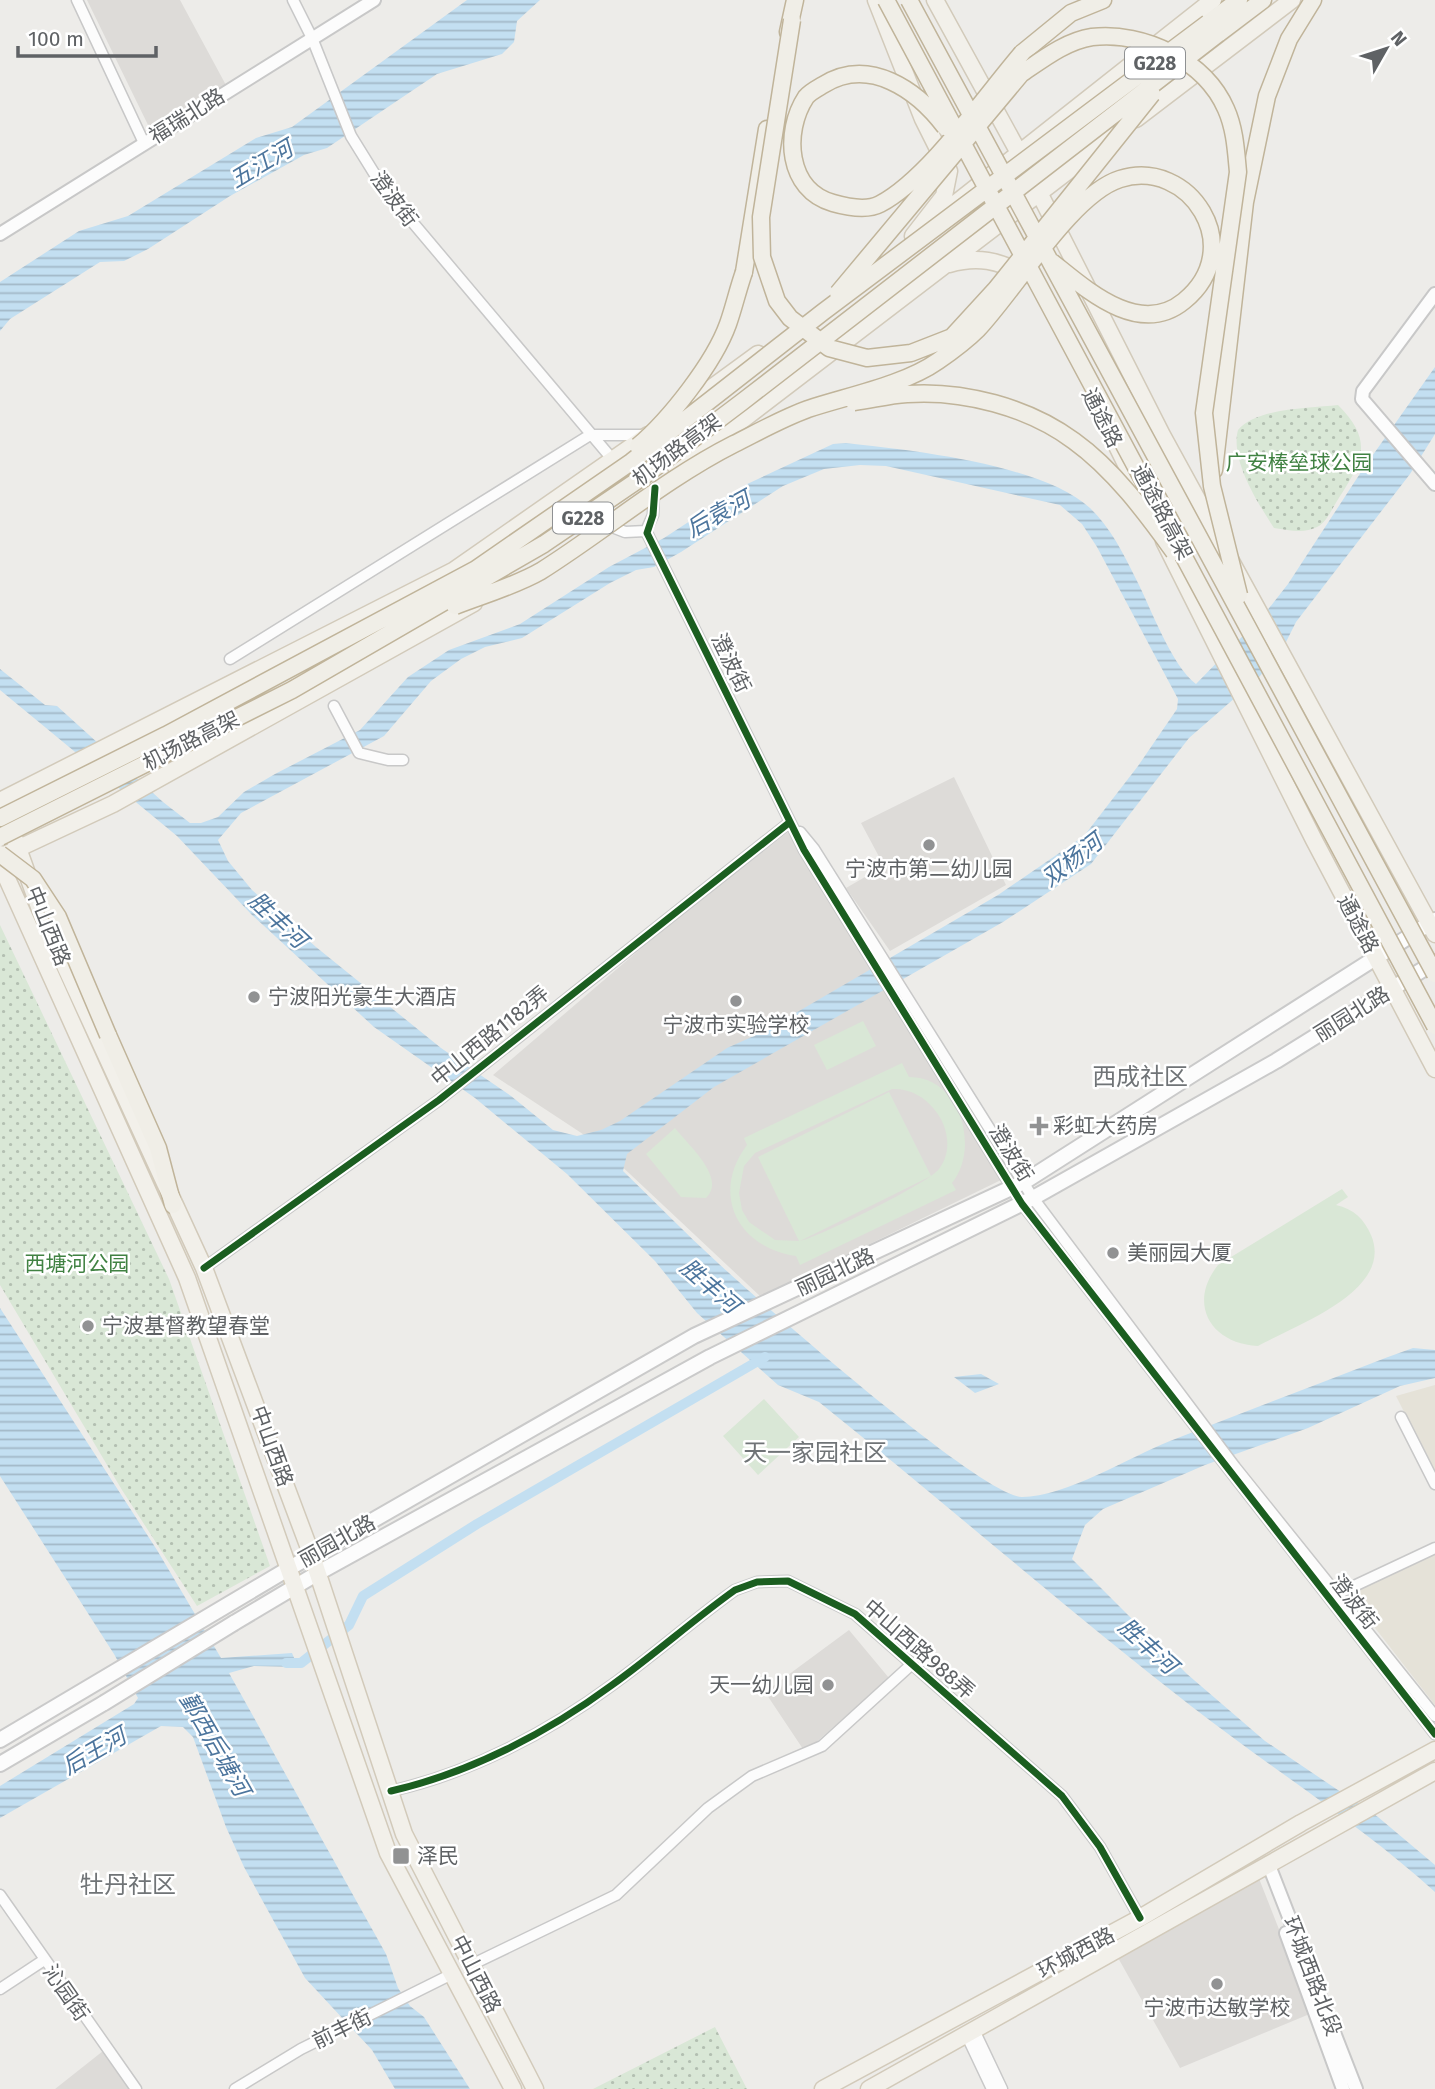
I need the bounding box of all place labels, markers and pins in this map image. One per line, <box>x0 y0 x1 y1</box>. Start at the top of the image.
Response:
marker: 宁波市第二幼儿园 <box>921 837 937 853</box>
place label: 宁波市第二幼儿园 <box>845 856 1013 882</box>
place label: 宁波阳光豪生大酒店 <box>268 984 457 1010</box>
marker: 宁波阳光豪生大酒店 <box>246 989 262 1005</box>
marker: 宁波市实验学校 <box>728 993 744 1009</box>
place label: 宁波市实验学校 <box>663 1012 810 1038</box>
place label: 彩虹大药房 <box>1053 1113 1158 1139</box>
marker: 彩虹大药房 <box>1031 1118 1047 1134</box>
place label: 美丽园大厦 <box>1127 1240 1232 1266</box>
marker: 美丽园大厦 <box>1105 1245 1121 1261</box>
place label: 宁波基督教望春堂 <box>102 1313 270 1339</box>
marker: 宁波基督教望春堂 <box>80 1318 96 1334</box>
place label: 天一幼儿园 <box>709 1672 814 1698</box>
marker: 天一幼儿园 <box>820 1677 836 1693</box>
place label: 泽民 <box>417 1843 459 1869</box>
marker: 泽民 <box>391 1846 411 1866</box>
marker: 宁波市达敏学校 <box>1209 1976 1225 1992</box>
place label: 宁波市达敏学校 <box>1144 1995 1291 2021</box>

